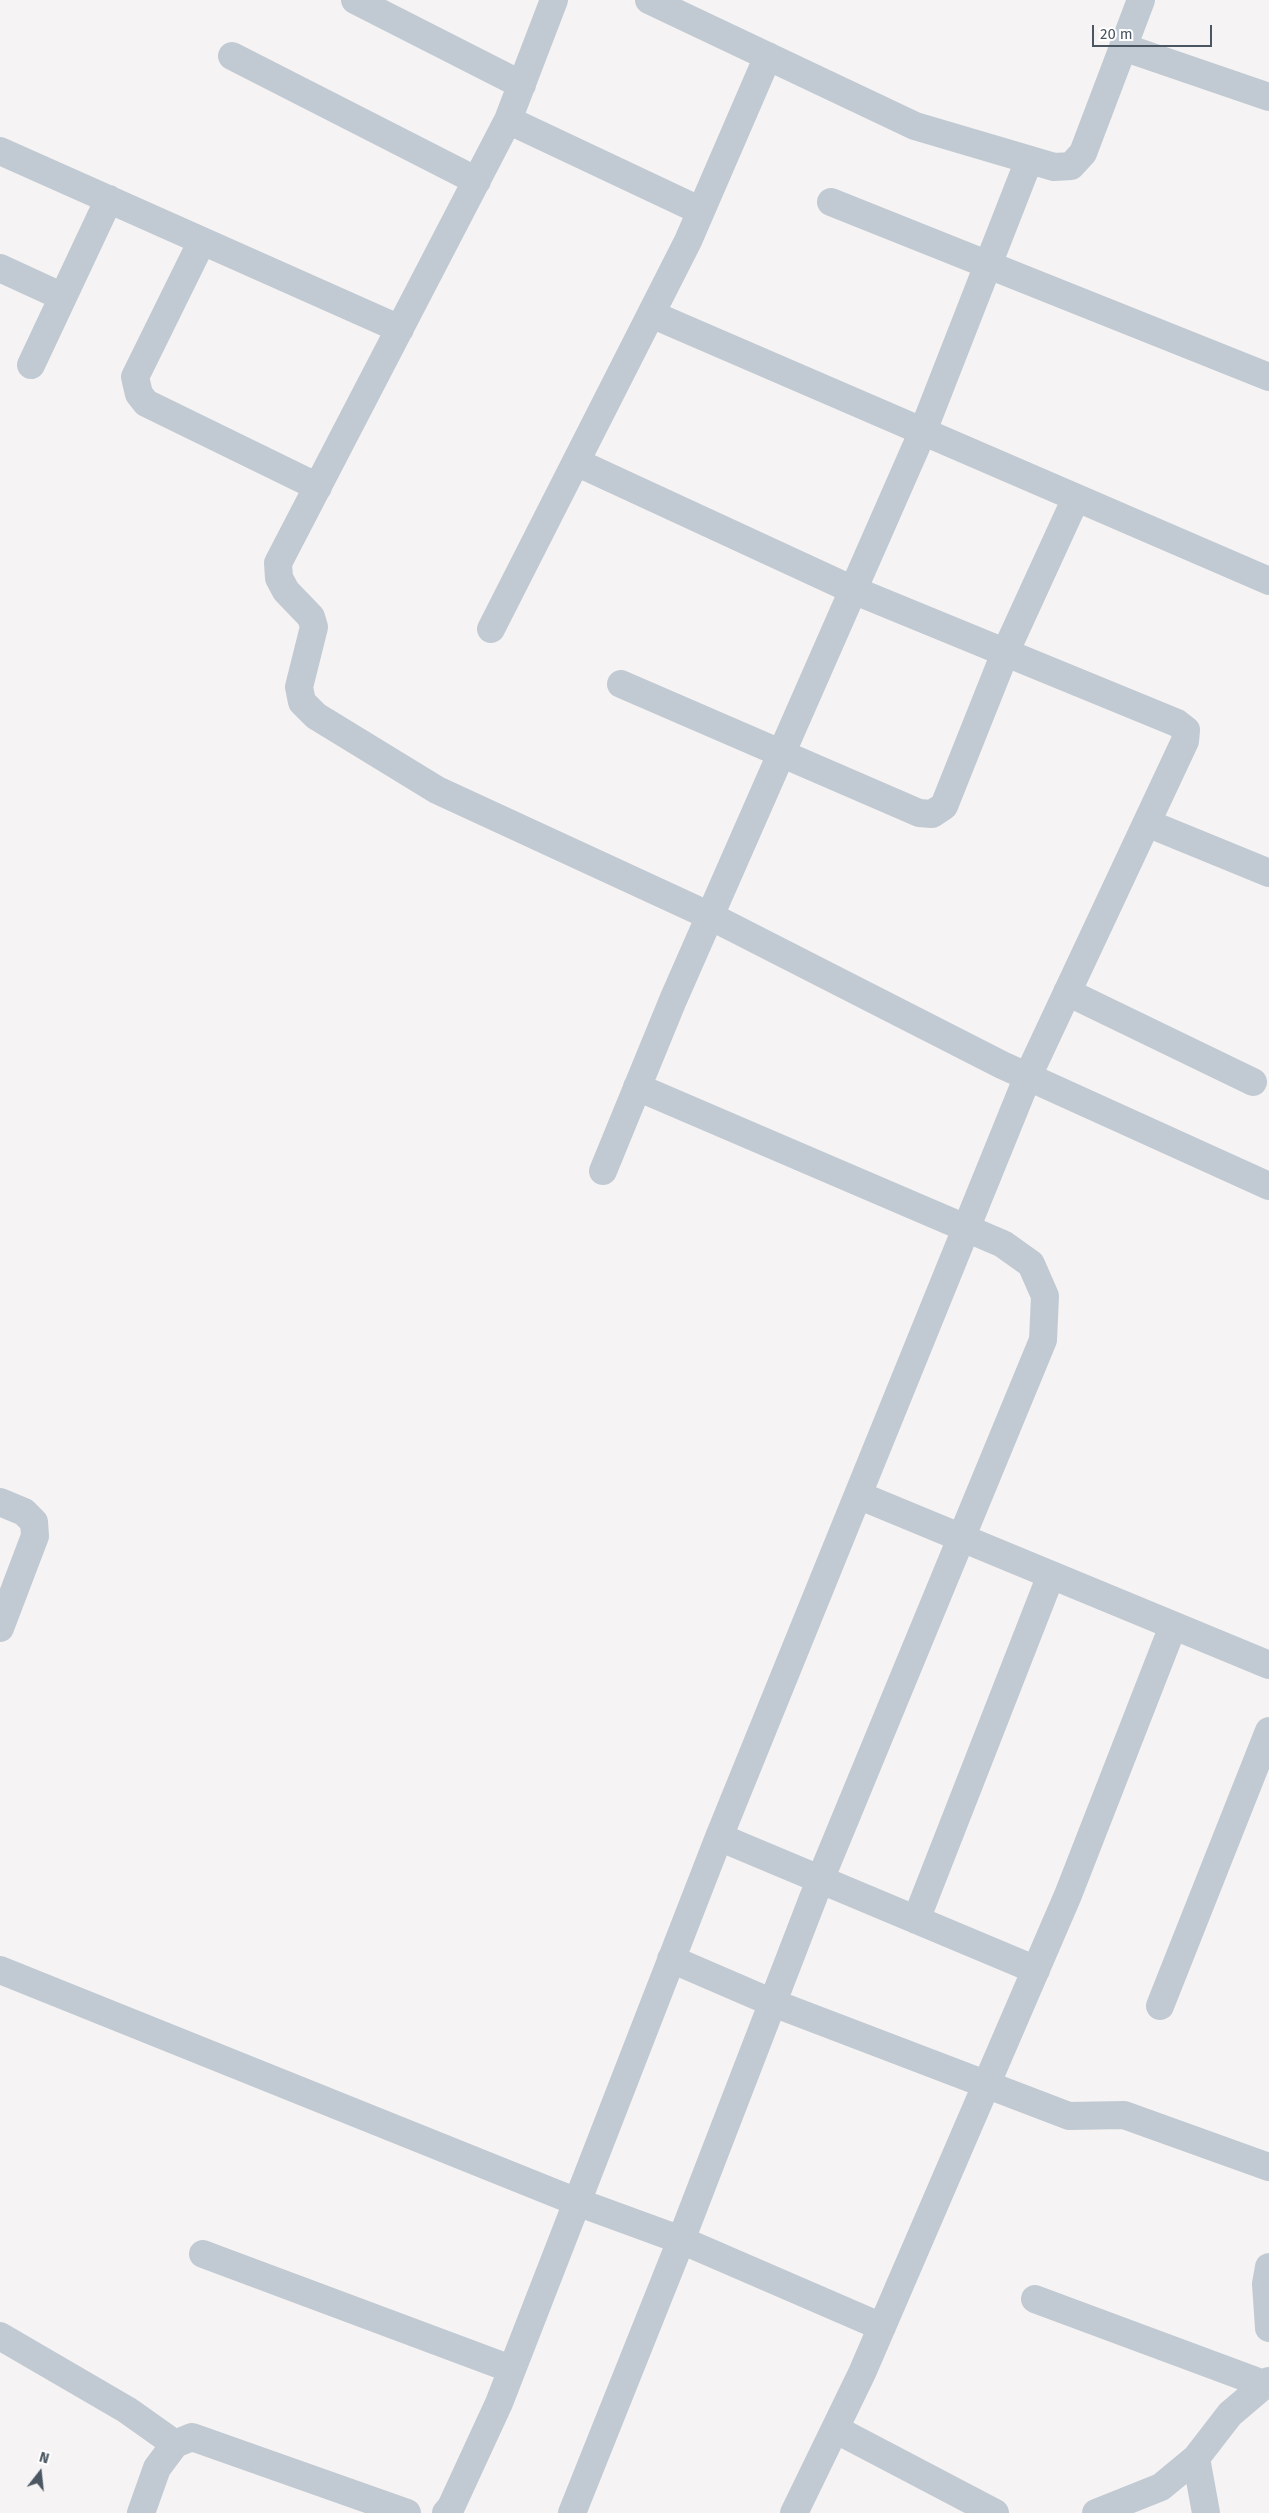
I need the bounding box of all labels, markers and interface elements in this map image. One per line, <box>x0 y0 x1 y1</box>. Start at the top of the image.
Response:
scale bar <box>1094 15 1214 47</box>
text: 20 m <box>1100 25 1133 43</box>
north arrow <box>15 2448 65 2498</box>
text: N <box>37 2449 51 2468</box>

